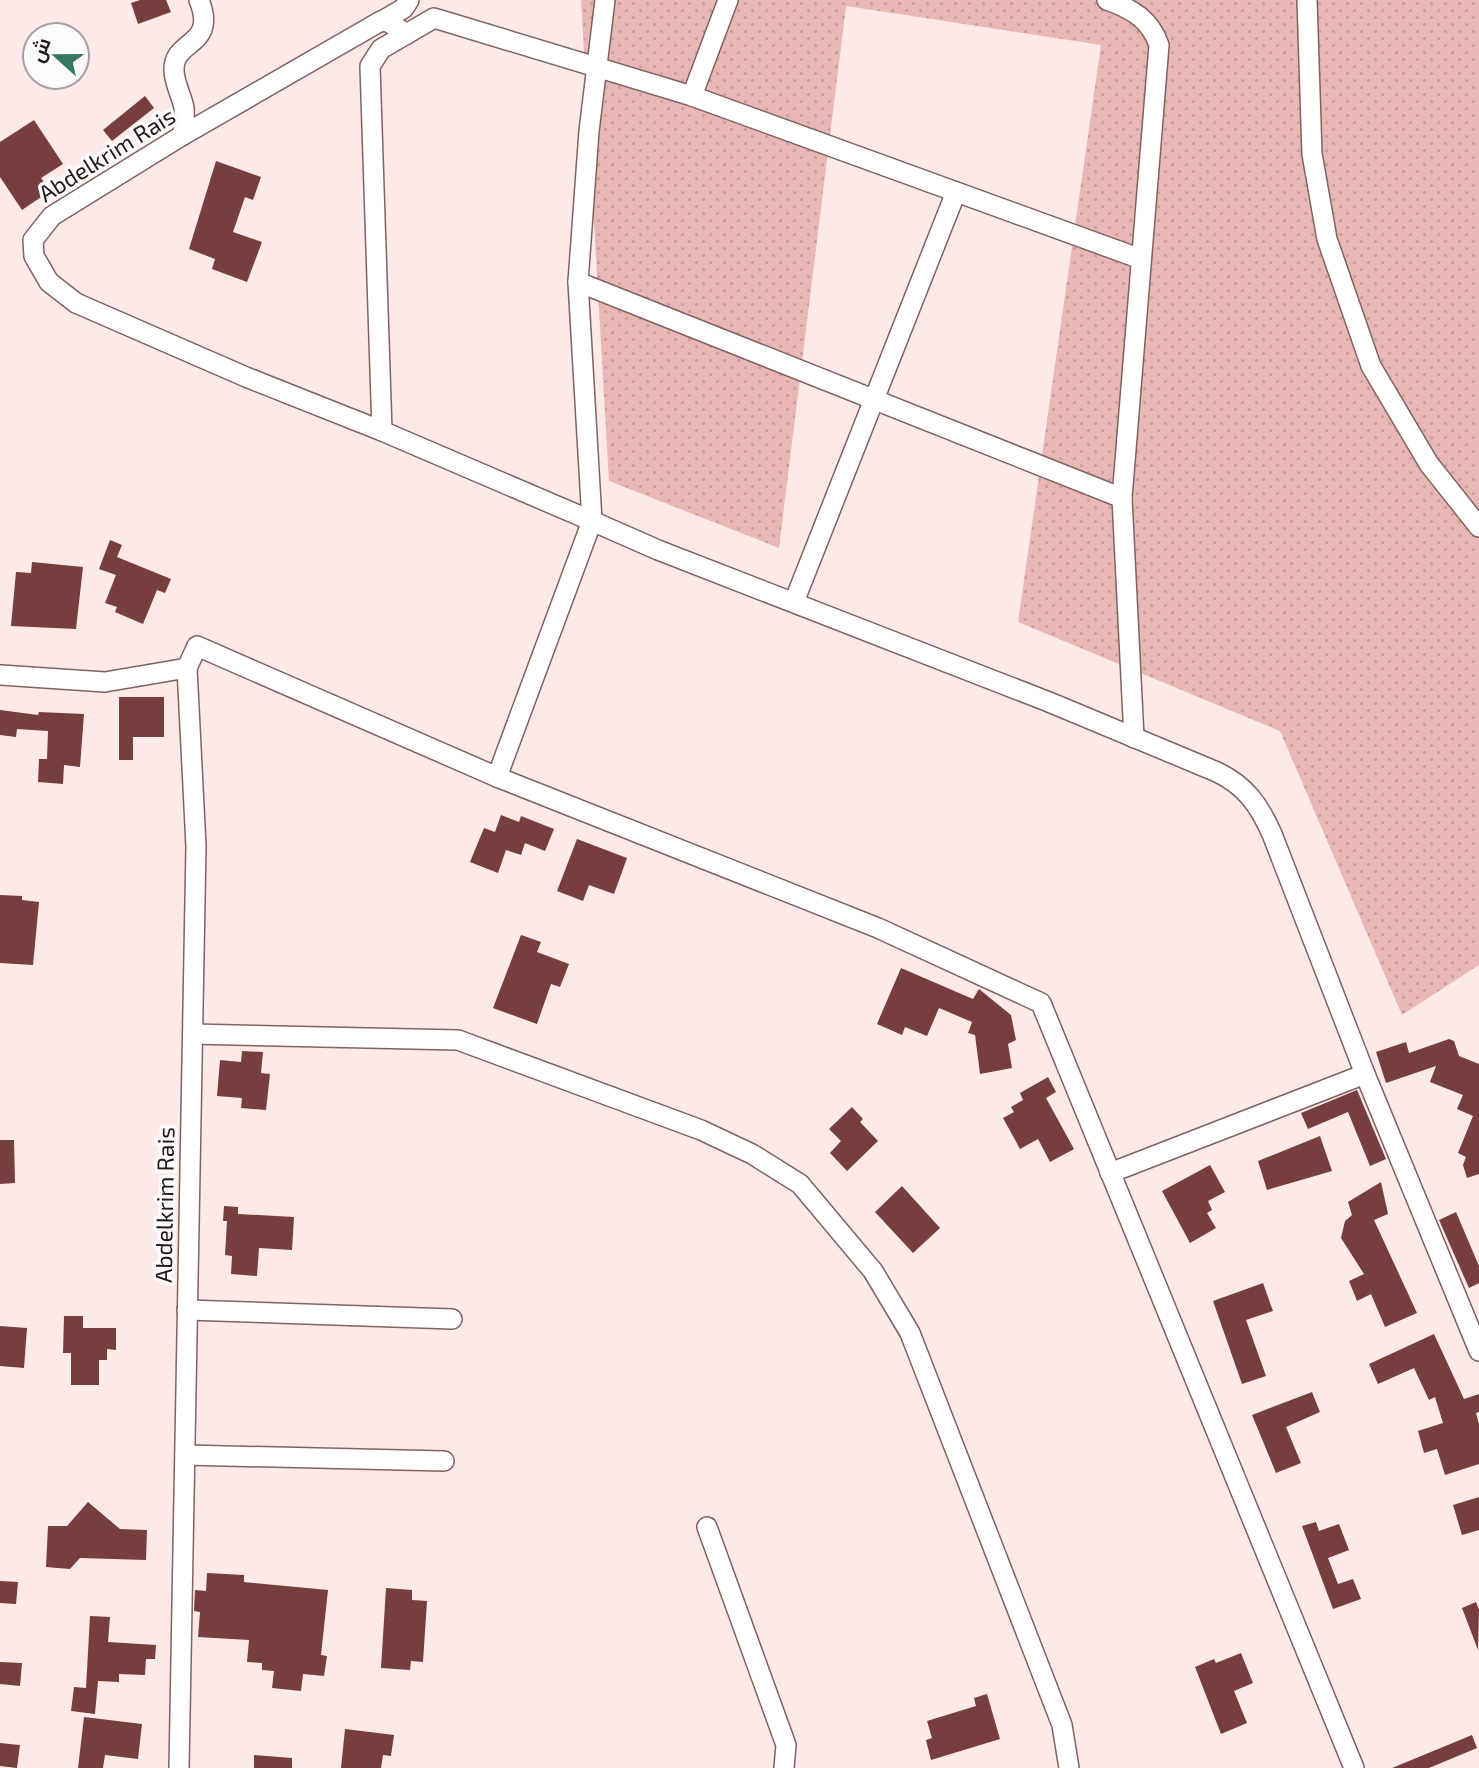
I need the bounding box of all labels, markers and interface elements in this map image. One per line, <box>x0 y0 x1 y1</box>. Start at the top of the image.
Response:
north arrow <box>21 21 91 91</box>
text: ش <box>25 34 56 66</box>
street label: Abdelkrim Rais <box>33 101 180 207</box>
street label: Abdelkrim Rais <box>149 1127 179 1283</box>

